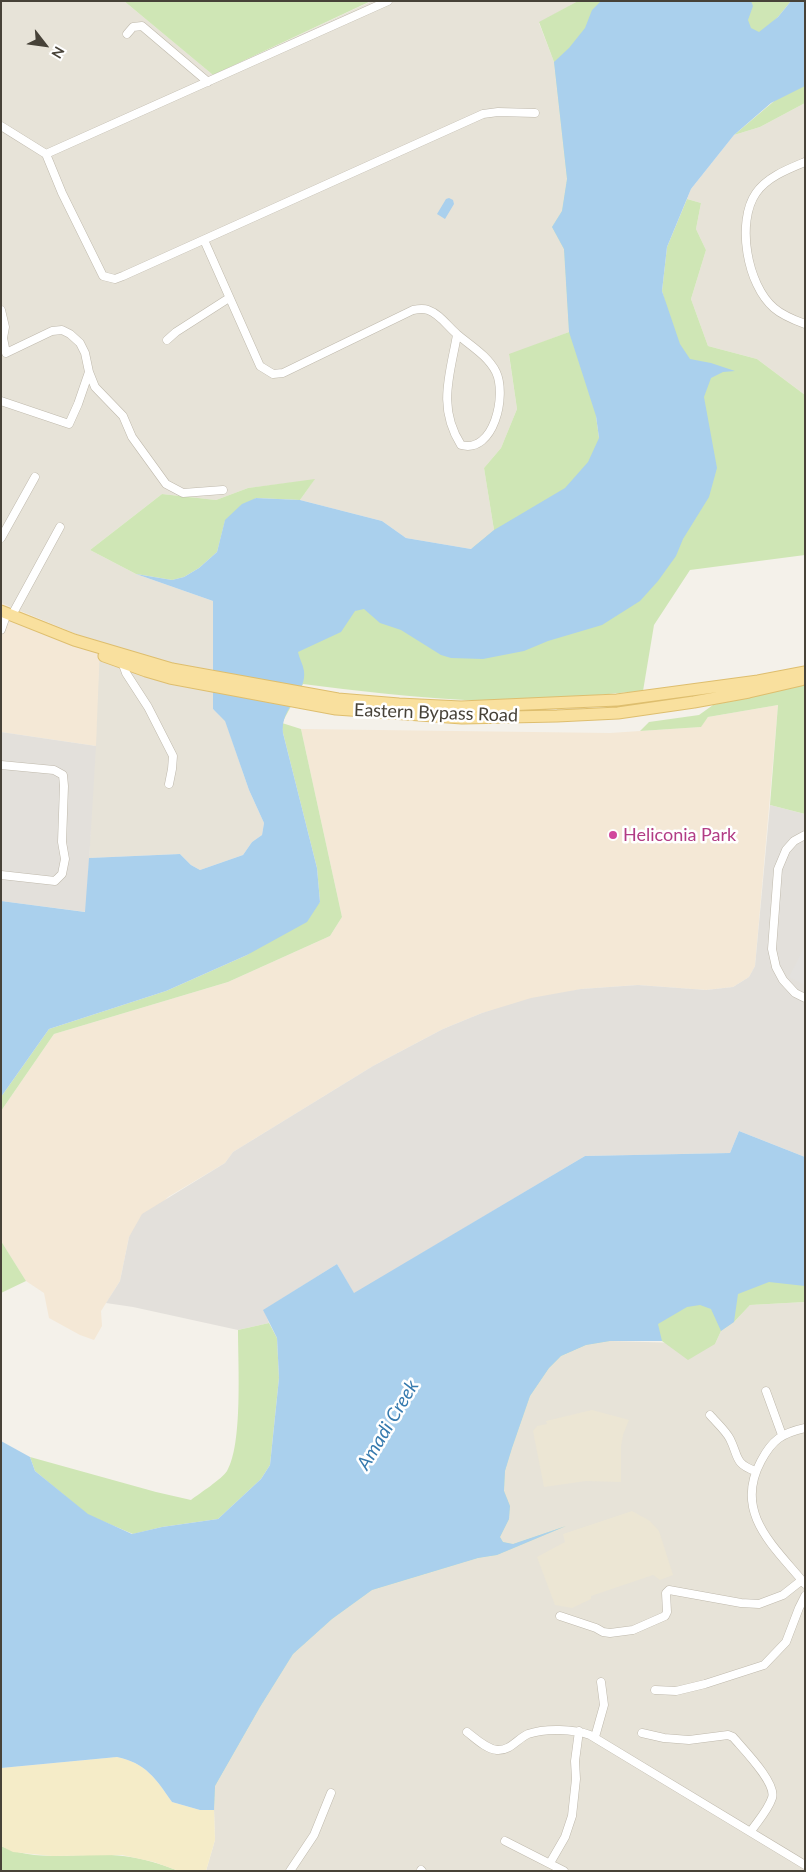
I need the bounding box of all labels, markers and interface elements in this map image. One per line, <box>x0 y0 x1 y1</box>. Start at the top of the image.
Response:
north arrow <box>20 20 70 70</box>
text: N <box>48 44 68 62</box>
street label: Eastern Bypass Road <box>354 699 518 727</box>
place label: Heliconia Park <box>623 824 736 846</box>
marker: Heliconia Park <box>607 829 619 841</box>
water label: Amadi Creek <box>352 1376 424 1474</box>

